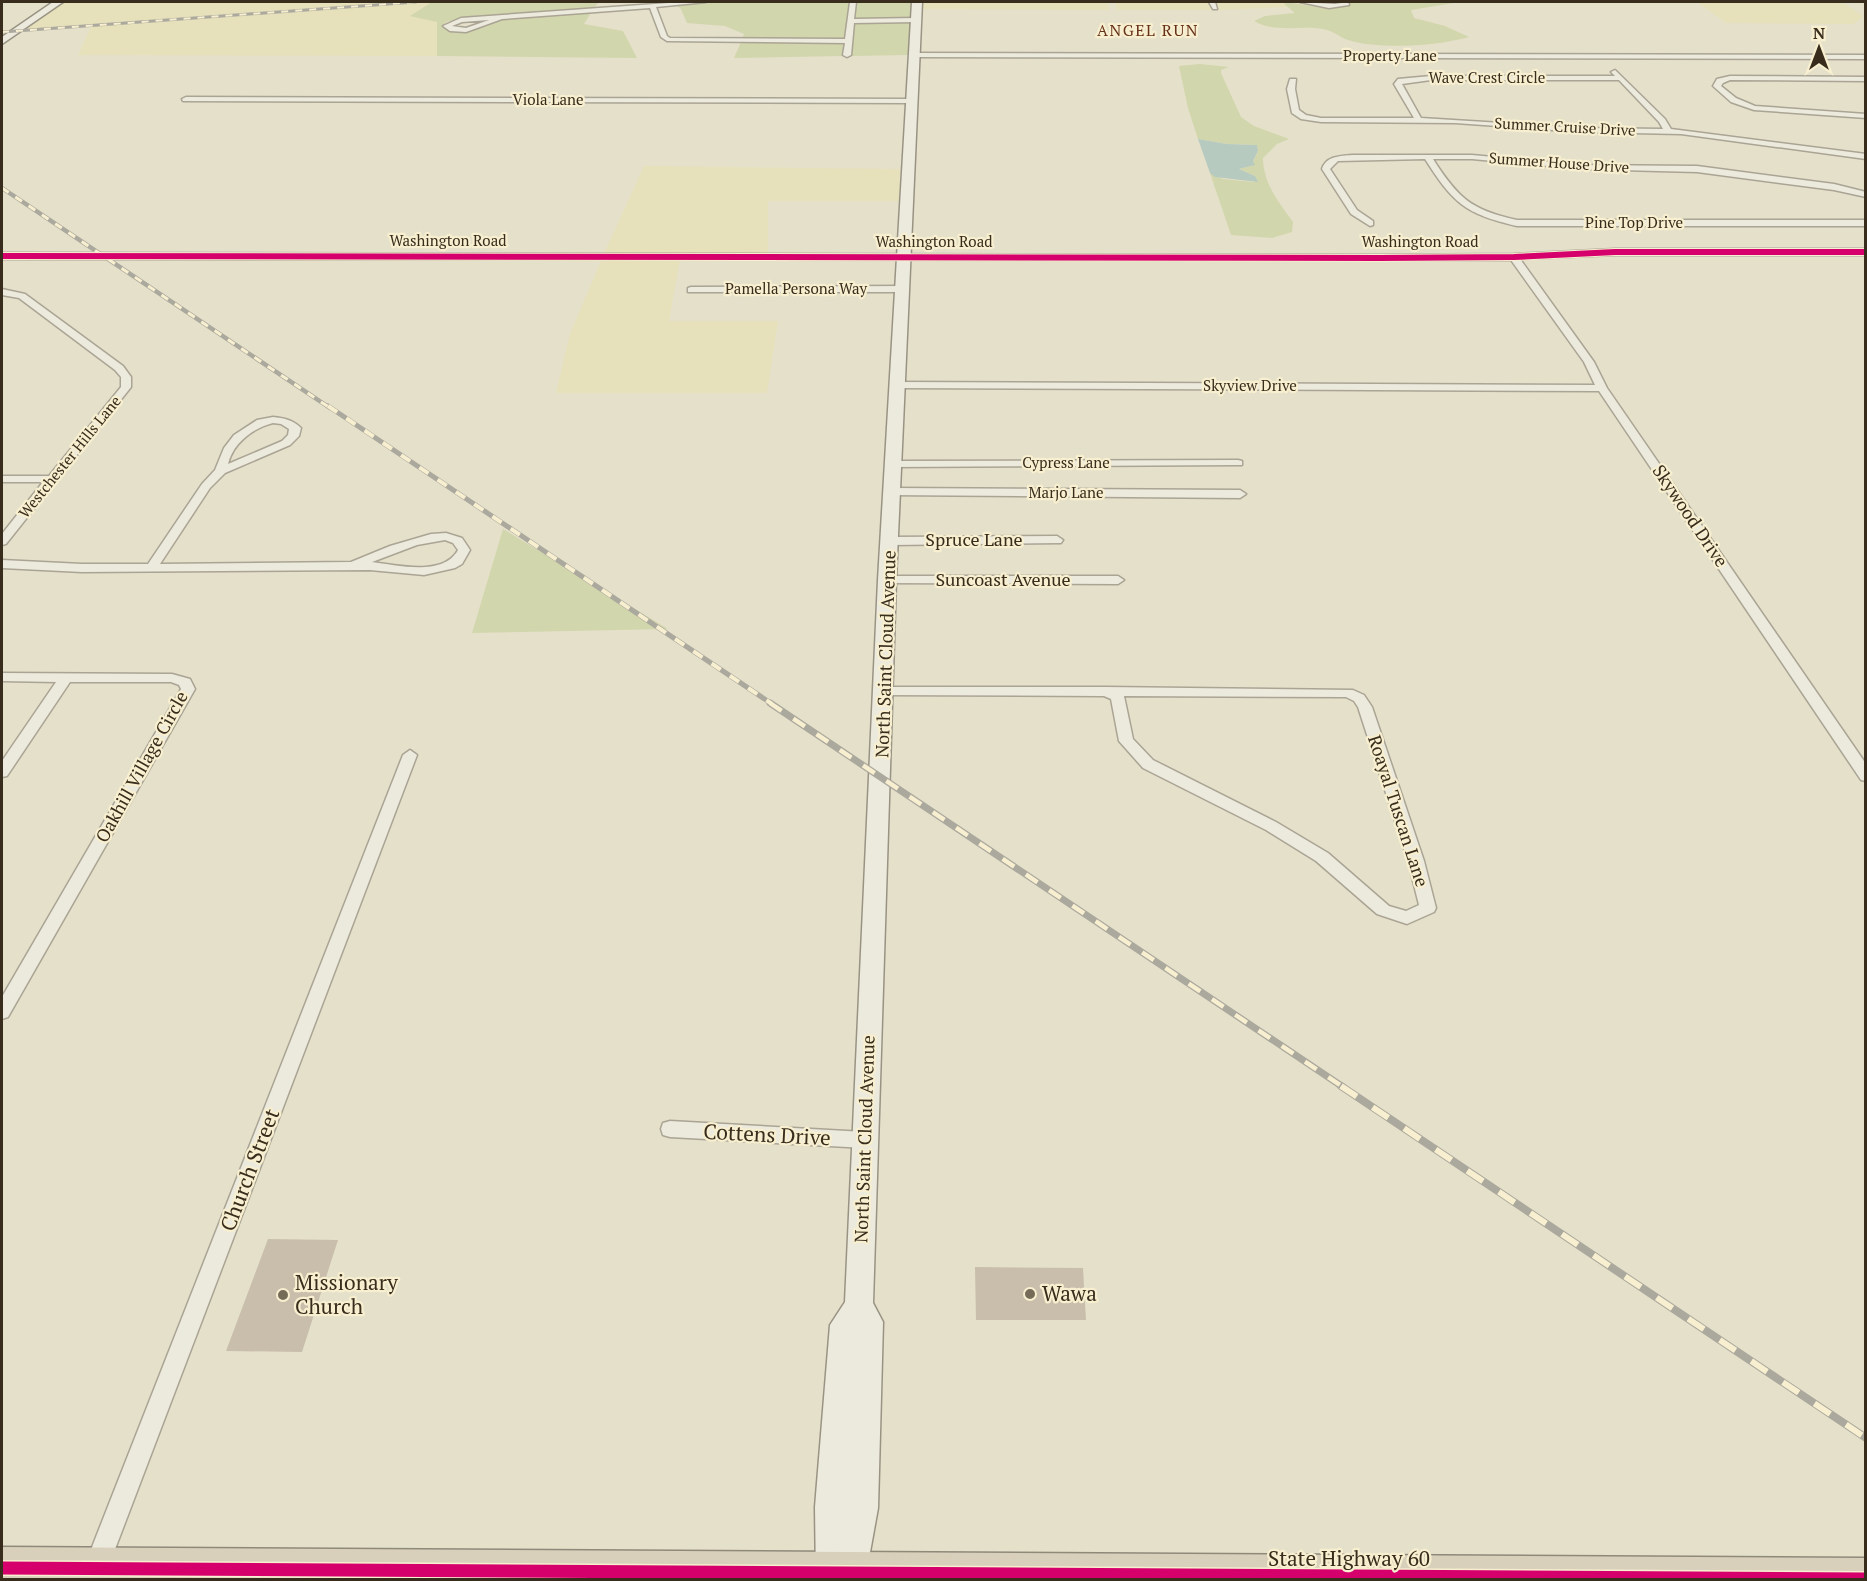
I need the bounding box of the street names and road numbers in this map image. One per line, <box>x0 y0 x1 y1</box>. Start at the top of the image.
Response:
street label: Property Lane <box>1343 45 1437 65</box>
street label: Wave Crest Circle <box>1429 67 1545 87</box>
street label: Viola Lane <box>512 89 584 109</box>
street label: Summer Cruise Drive <box>1494 112 1636 140</box>
street label: Summer House Drive <box>1488 147 1630 177</box>
street label: Pine Top Drive <box>1585 212 1683 232</box>
street label: Washington Road <box>389 230 507 250</box>
street label: Washington Road <box>875 231 993 251</box>
street label: Washington Road <box>1361 231 1479 251</box>
street label: Pamella Persona Way <box>725 278 867 298</box>
street label: Skyview Drive <box>1203 375 1297 395</box>
street label: Westchester Hills Lane <box>14 391 125 522</box>
street label: Cypress Lane <box>1022 452 1110 472</box>
street label: Skywood Drive <box>1648 460 1734 571</box>
street label: Marjo Lane <box>1029 482 1103 502</box>
street label: Spruce Lane <box>925 527 1023 551</box>
street label: North Saint Cloud Avenue <box>869 550 901 758</box>
street label: Suncoast Avenue <box>935 567 1071 591</box>
street label: Oakhill Village Circle <box>89 686 193 847</box>
street label: Roayal Tuscan Lane <box>1363 732 1435 890</box>
street label: North Saint Cloud Avenue <box>848 1035 880 1243</box>
street label: Church Street <box>213 1104 285 1235</box>
street label: Cottens Drive <box>703 1117 831 1151</box>
street label: State Highway 60 <box>1268 1544 1430 1572</box>

